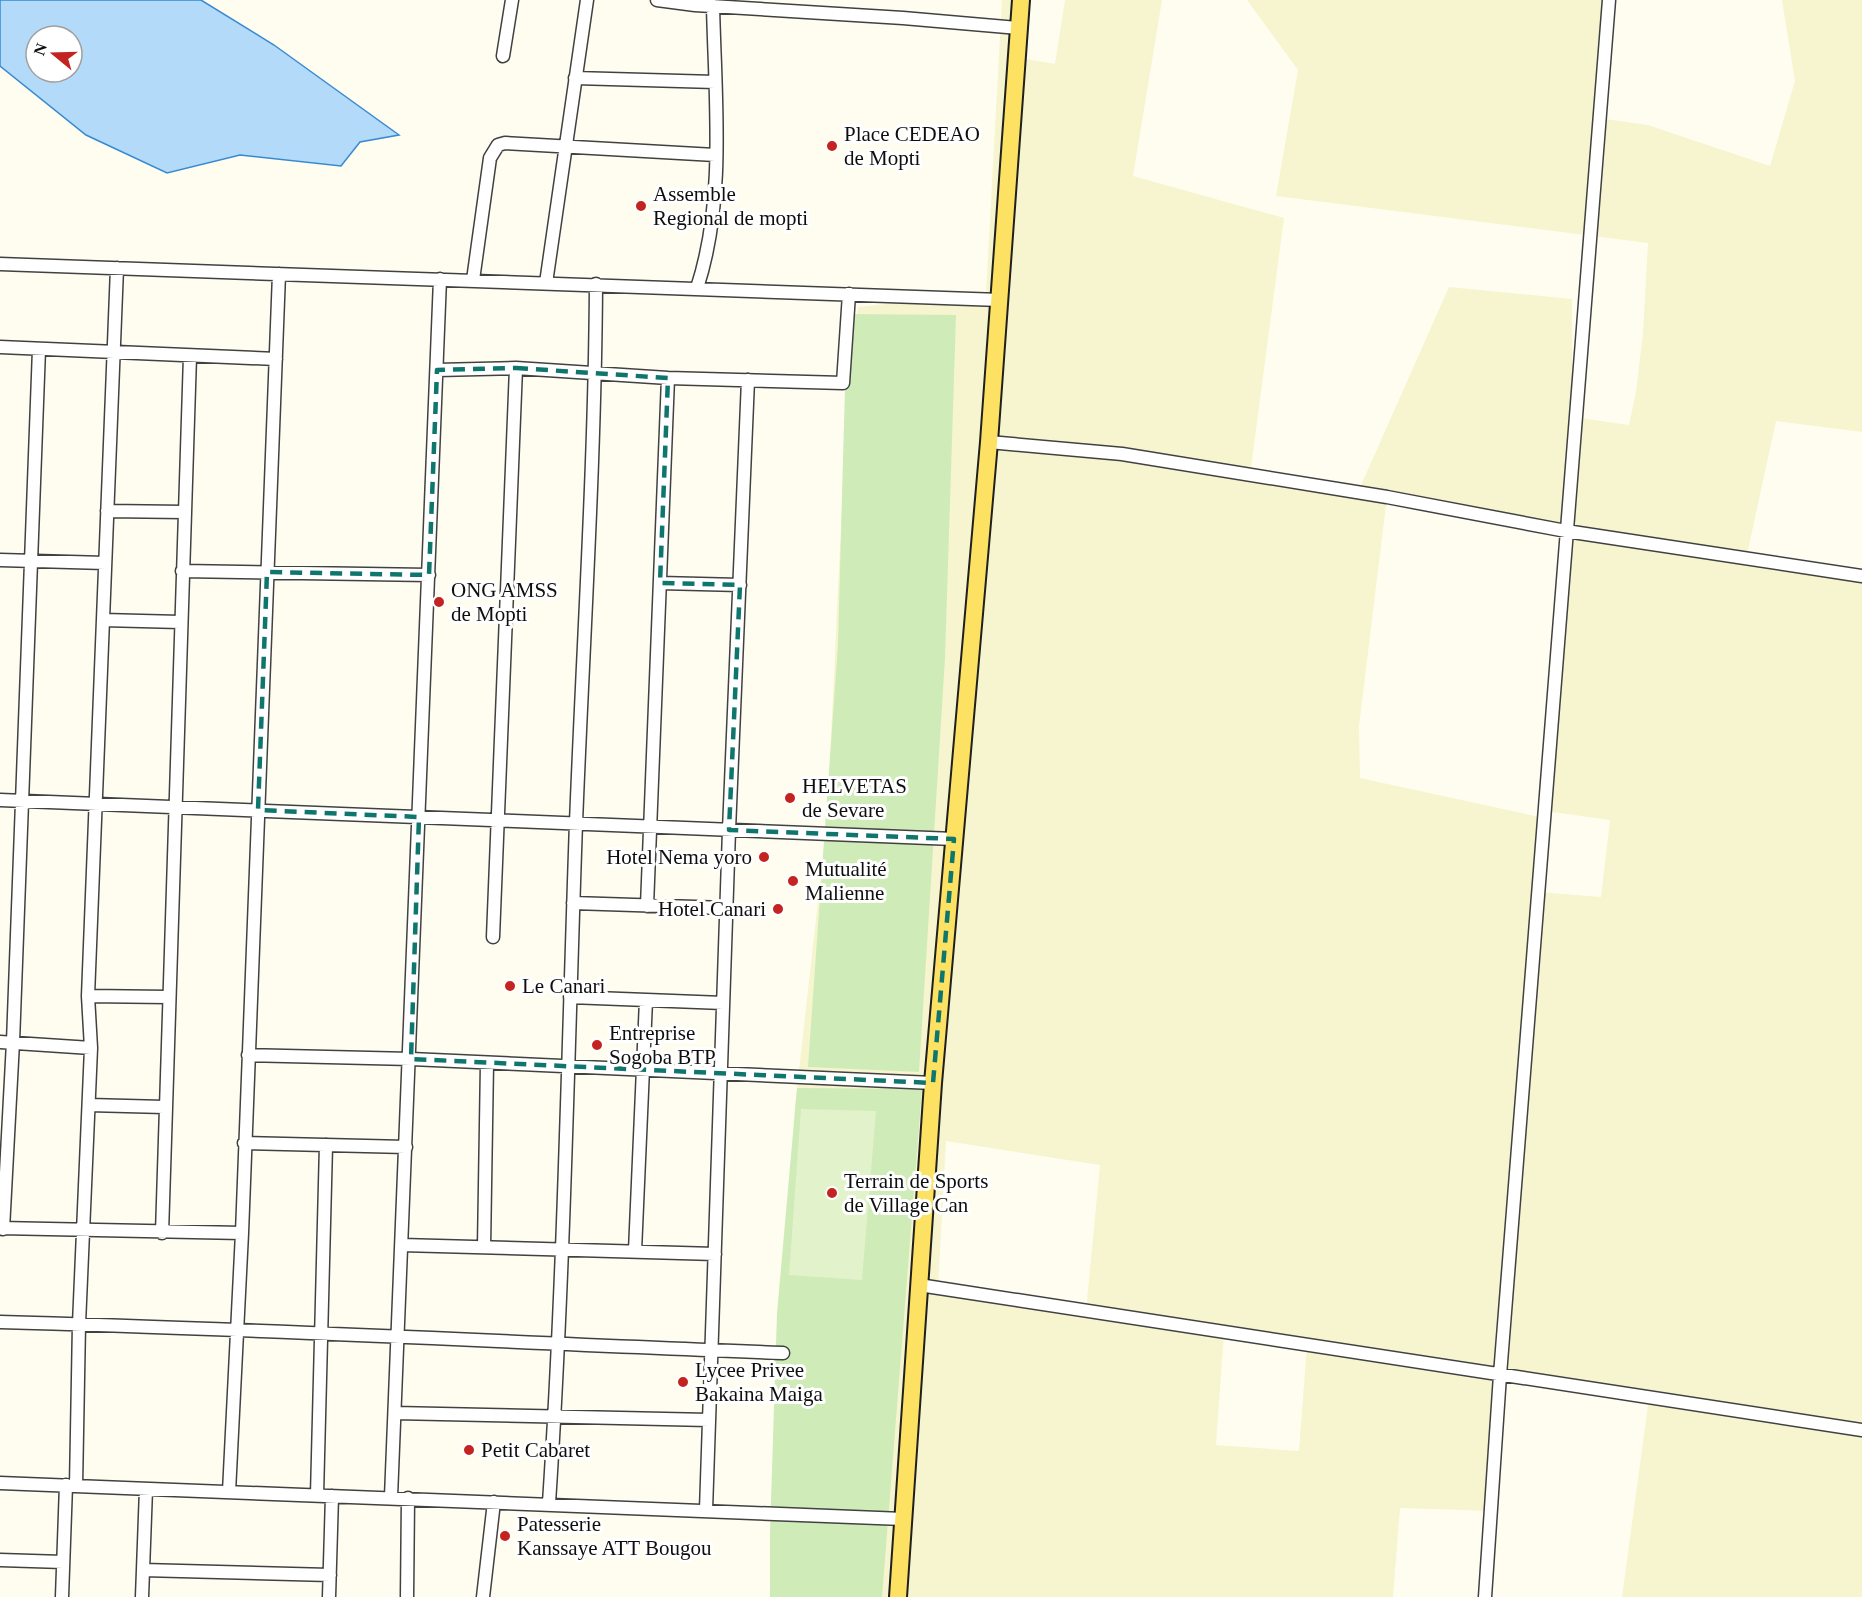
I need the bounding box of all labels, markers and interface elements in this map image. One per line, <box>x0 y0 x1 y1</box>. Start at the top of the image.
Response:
north arrow <box>24 24 84 84</box>
text: N <box>30 41 50 58</box>
place label: Place CEDEAO de Mopti <box>844 122 980 170</box>
marker: Place CEDEAO de Mopti <box>825 139 839 153</box>
place label: Assemble Regional de mopti <box>653 182 808 230</box>
marker: Assemble Regional de mopti <box>634 199 648 213</box>
place label: ONG AMSS de Mopti <box>451 578 558 626</box>
marker: ONG AMSS de Mopti <box>432 595 446 609</box>
place label: HELVETAS de Sevare <box>802 774 907 822</box>
marker: HELVETAS de Sevare <box>783 791 797 805</box>
place label: Hotel Nema yoro <box>606 845 752 869</box>
marker: Hotel Nema yoro <box>757 850 771 864</box>
place label: Mutualité Malienne <box>805 857 887 905</box>
marker: Mutualité Malienne <box>786 874 800 888</box>
place label: Hotel Canari <box>658 897 766 921</box>
marker: Hotel Canari <box>771 902 785 916</box>
place label: Le Canari <box>522 974 606 998</box>
marker: Le Canari <box>503 979 517 993</box>
place label: Entreprise Sogoba BTP <box>609 1021 716 1069</box>
marker: Entreprise Sogoba BTP <box>590 1038 604 1052</box>
place label: Terrain de Sports de Village Can <box>844 1169 988 1217</box>
marker: Terrain de Sports de Village Can <box>825 1186 839 1200</box>
place label: Lycee Privee Bakaina Maiga <box>695 1358 823 1406</box>
marker: Lycee Privee Bakaina Maiga <box>676 1375 690 1389</box>
place label: Petit Cabaret <box>481 1438 590 1462</box>
marker: Petit Cabaret <box>462 1443 476 1457</box>
place label: Patesserie Kanssaye ATT Bougou <box>517 1512 712 1560</box>
marker: Patesserie Kanssaye ATT Bougou <box>498 1529 512 1543</box>

